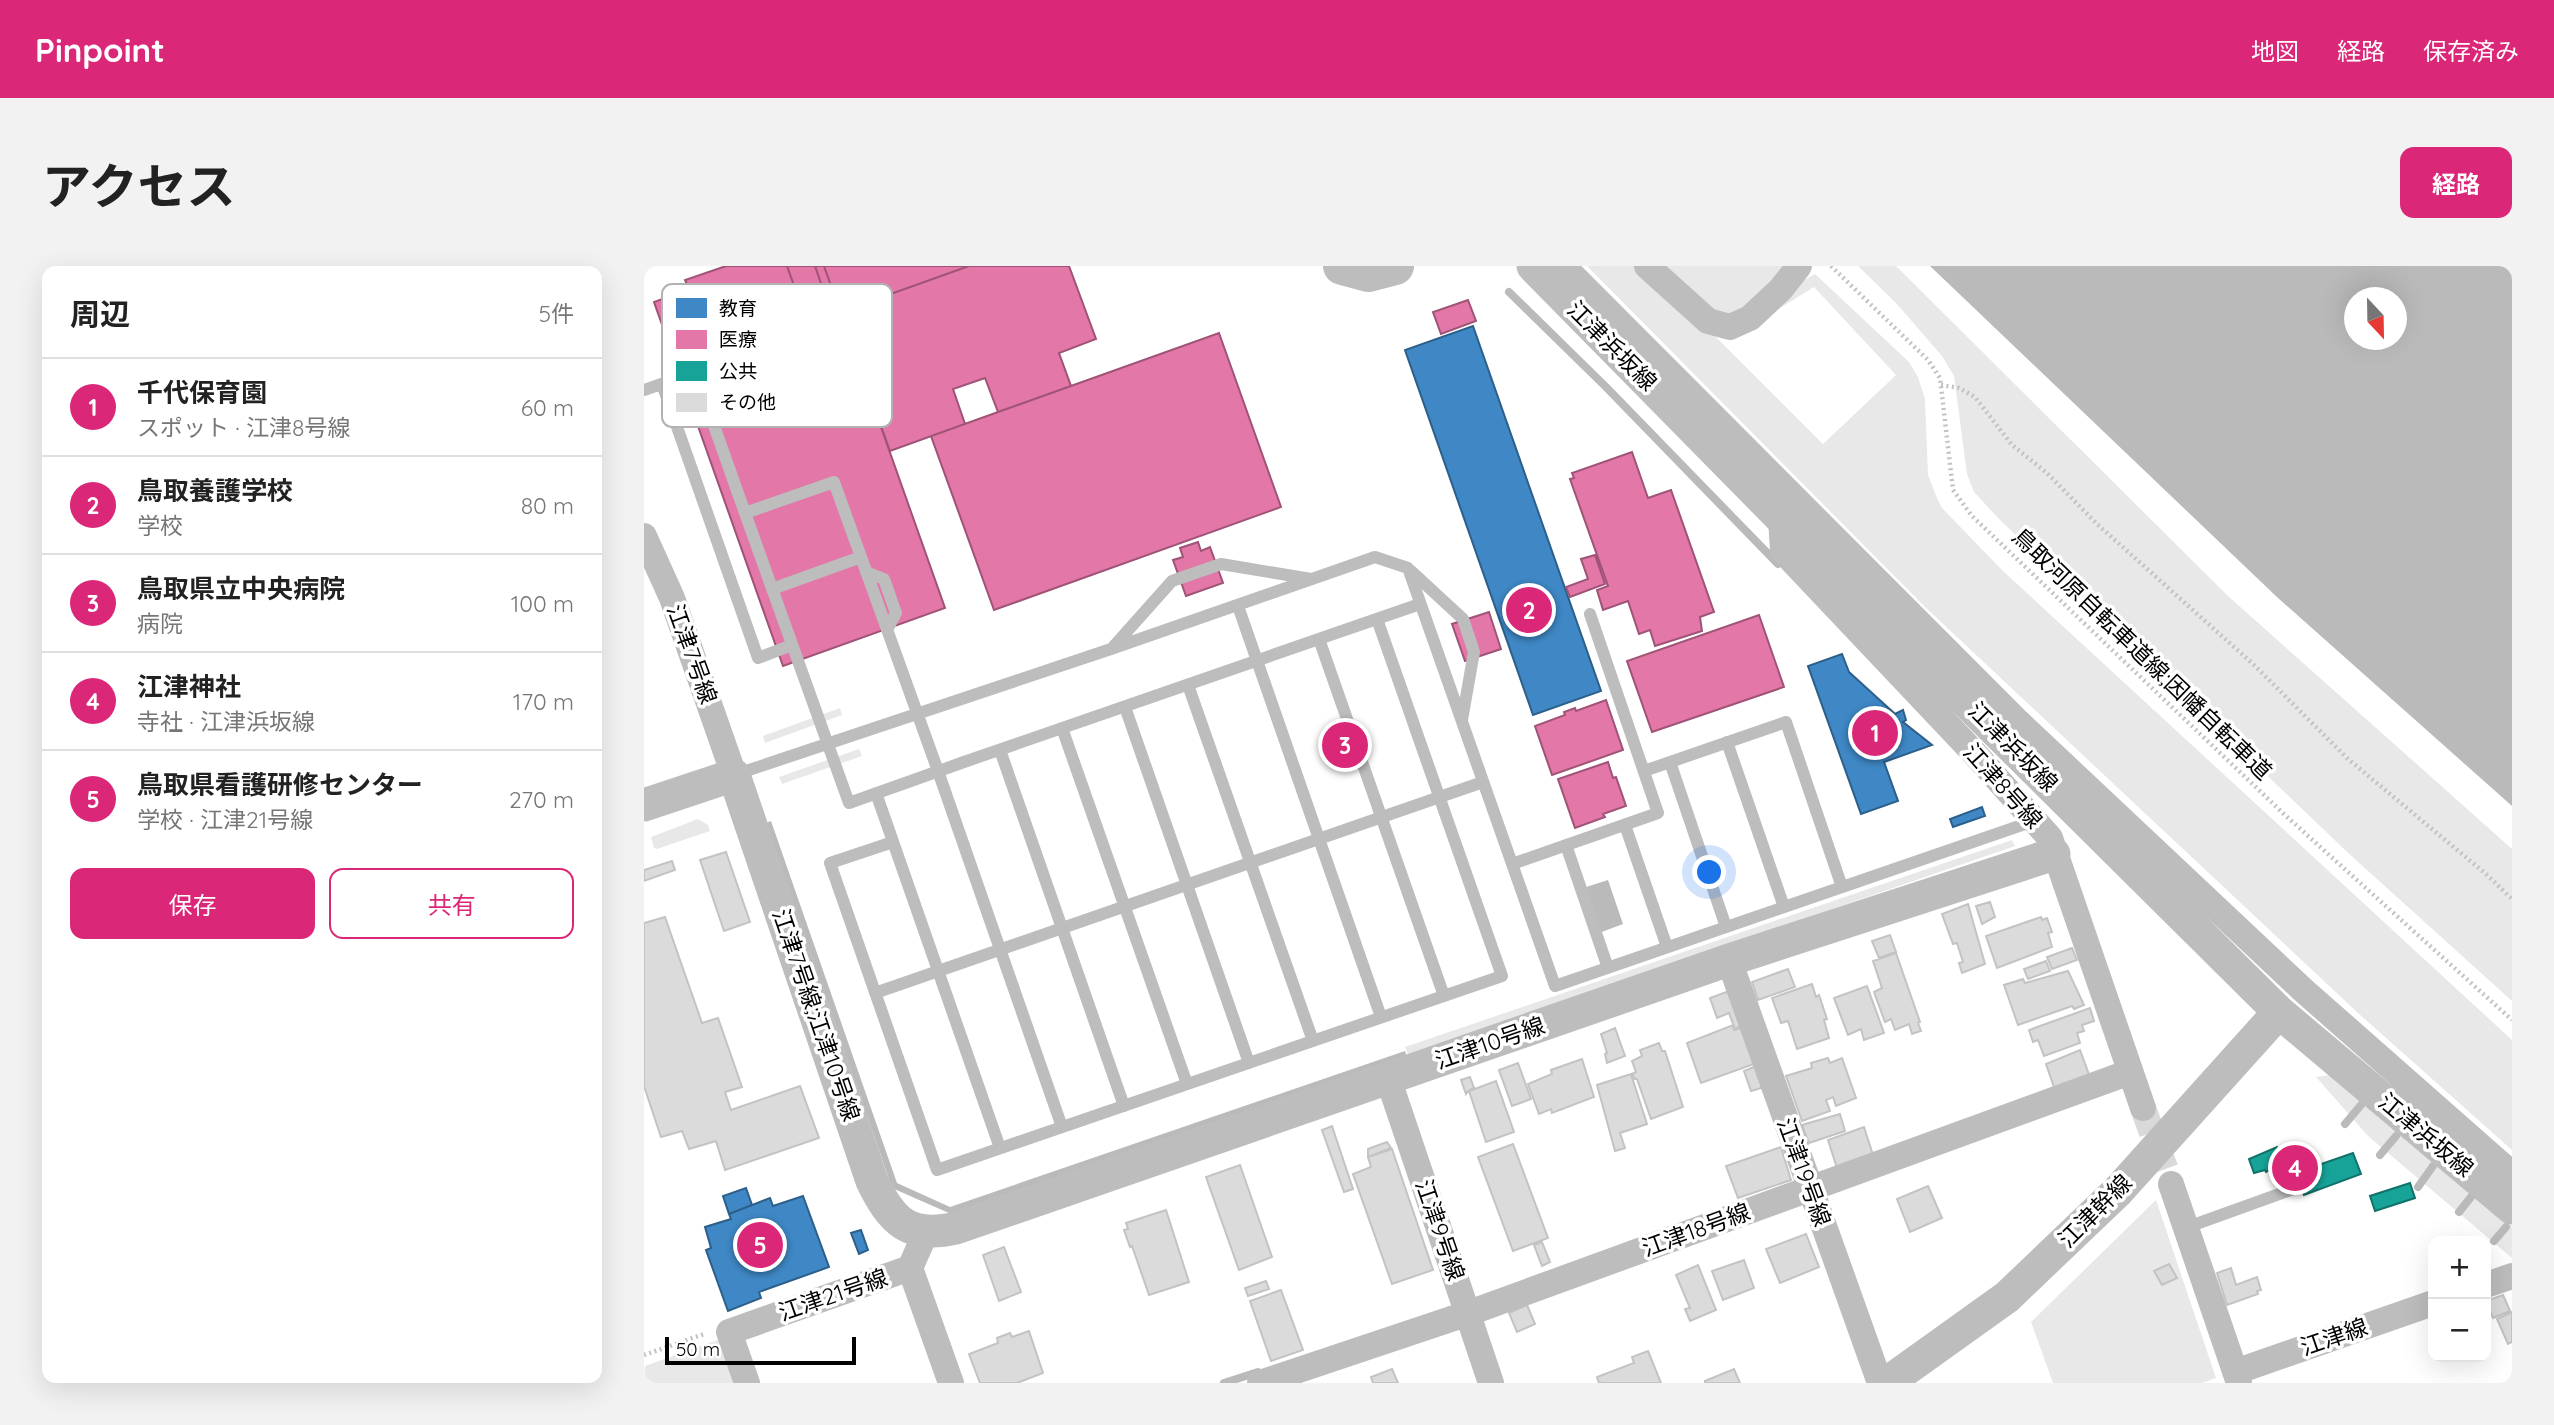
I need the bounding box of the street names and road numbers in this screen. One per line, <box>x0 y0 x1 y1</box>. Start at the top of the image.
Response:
street label: 江津浜坂線 <box>1561 295 1663 397</box>
street label: 鳥取河原自転車道線;因幡自転車道 <box>2007 522 2278 785</box>
street label: 江津7号線 <box>661 600 724 708</box>
street label: 江津浜坂線 <box>1962 696 2064 798</box>
street label: 江津8号線 <box>1958 737 2049 834</box>
street label: 江津7号線;江津10号線 <box>767 905 866 1125</box>
street label: 江津10号線 <box>1431 1010 1549 1075</box>
street label: 江津浜坂線 <box>2373 1087 2480 1183</box>
street label: 江津19号線 <box>1771 1114 1837 1230</box>
street label: 江津幹線 <box>2052 1168 2137 1253</box>
street label: 江津9号線 <box>1410 1176 1471 1284</box>
street label: 江津18号線 <box>1638 1197 1754 1262</box>
street label: 江津21号線 <box>775 1262 891 1327</box>
street label: 江津線 <box>2296 1312 2371 1361</box>

